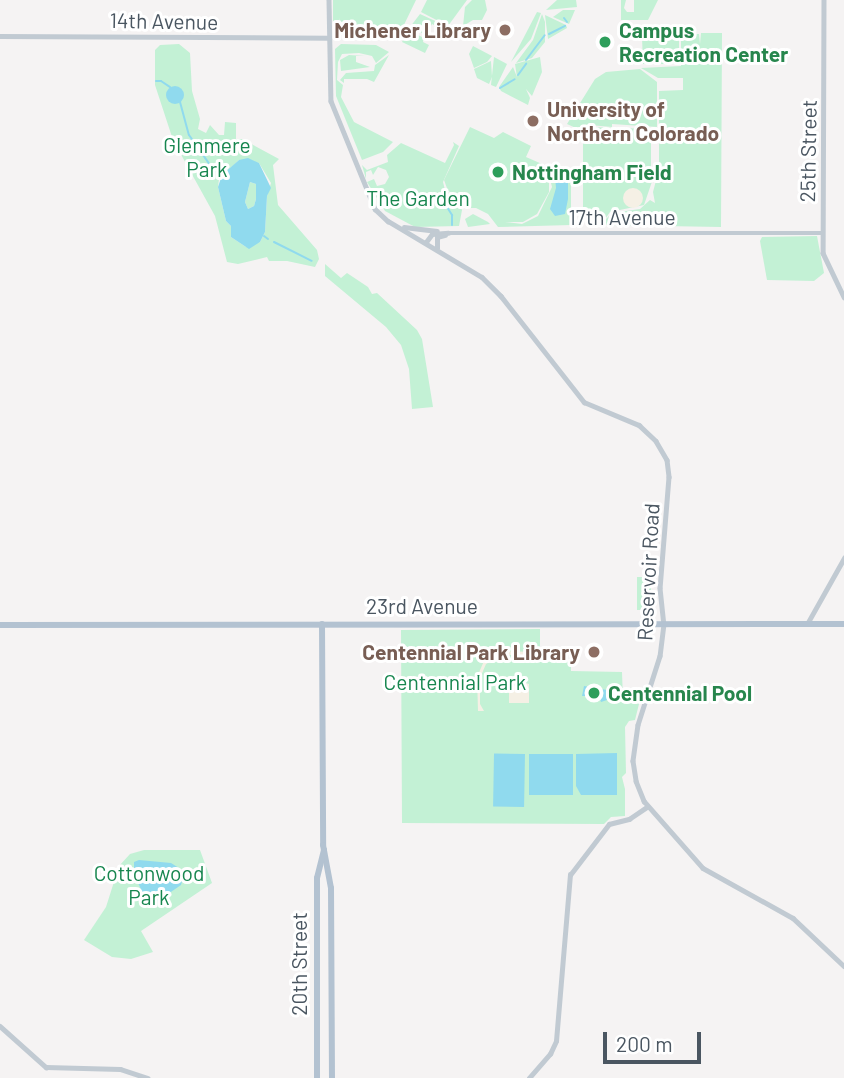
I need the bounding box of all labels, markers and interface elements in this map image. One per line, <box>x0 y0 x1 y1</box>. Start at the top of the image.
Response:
street label: 14th Avenue <box>109 7 219 35</box>
place label: Michener Library <box>334 17 491 43</box>
place label: Campus Recreation Center <box>619 17 788 67</box>
marker: Michener Library <box>497 22 513 38</box>
marker: Campus Recreation Center <box>597 34 613 50</box>
place label: University of Northern Colorado <box>547 96 719 146</box>
street label: 25th Street <box>795 100 821 202</box>
marker: University of Northern Colorado <box>525 113 541 129</box>
park label: Glenmere Park <box>163 132 251 182</box>
place label: Nottingham Field <box>512 159 672 185</box>
marker: Nottingham Field <box>490 164 506 180</box>
park label: The Garden <box>366 185 470 211</box>
street label: 17th Avenue <box>568 204 676 230</box>
street label: Reservoir Road <box>632 502 664 642</box>
street label: 23rd Avenue <box>366 593 478 619</box>
place label: Centennial Park Library <box>362 639 580 665</box>
marker: Centennial Park Library <box>586 644 602 660</box>
park label: Centennial Park <box>384 669 526 695</box>
place label: Centennial Pool <box>608 680 752 706</box>
marker: Centennial Pool <box>586 685 602 701</box>
park label: Cottonwood Park <box>94 860 204 910</box>
street label: 20th Street <box>286 912 312 1016</box>
scale bar <box>606 1018 704 1062</box>
text: 200 m <box>616 1031 673 1056</box>

